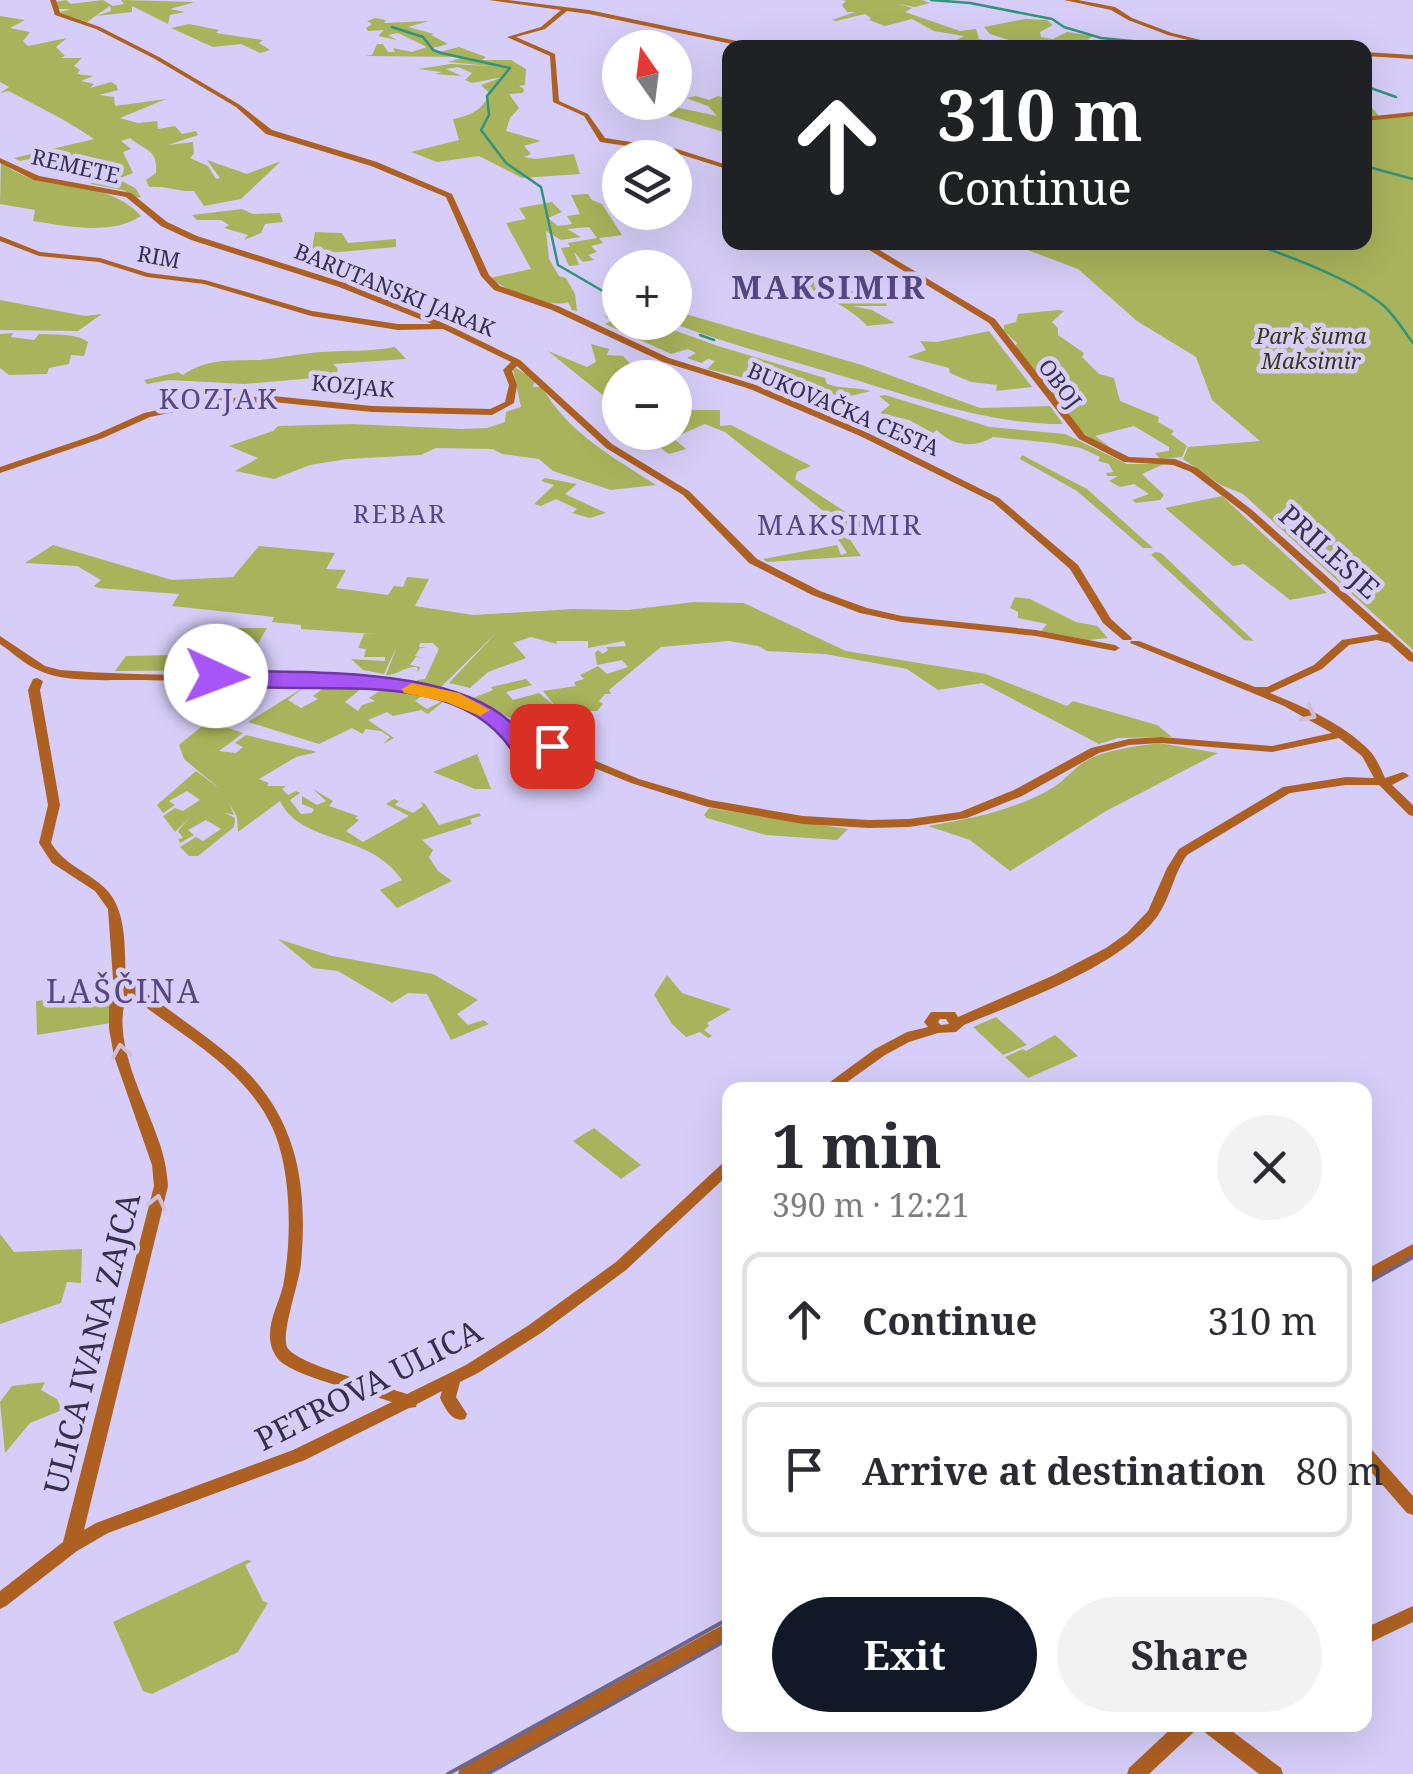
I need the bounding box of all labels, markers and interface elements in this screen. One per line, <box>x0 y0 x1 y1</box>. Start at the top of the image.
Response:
north arrow <box>602 30 692 120</box>
map controls <box>602 30 692 450</box>
text: 310 m <box>937 66 1143 162</box>
icon: ahead <box>772 80 902 210</box>
street label: REMETE <box>29 140 123 190</box>
button: layers <box>602 140 692 230</box>
text: Continue <box>937 157 1132 218</box>
street label: BARUTANSKI JARAK <box>290 235 500 343</box>
street label: RIM <box>135 237 183 275</box>
button: + <box>602 250 692 340</box>
district label: MAKSIMIR <box>731 265 927 308</box>
park label: Park šuma Maksimir <box>1255 320 1367 375</box>
street label: OBOJ <box>1033 352 1090 414</box>
street label: BUKOVAČKA CESTA <box>743 354 945 462</box>
button: − <box>602 360 692 450</box>
street label: KOZJAK <box>310 366 396 404</box>
district label: KOZJAK <box>159 379 279 417</box>
district label: REBAR <box>353 496 447 530</box>
street label: PRILESJE <box>1272 496 1388 606</box>
district label: MAKSIMIR <box>757 505 923 543</box>
position arrow <box>164 624 268 728</box>
one-way arrow <box>1298 702 1316 721</box>
pin <box>510 704 595 789</box>
icon: arrive <box>525 719 580 774</box>
district label: LAŠČINA <box>46 969 202 1012</box>
one-way arrow <box>112 1042 133 1059</box>
text: 1 min <box>772 1104 942 1186</box>
button: close <box>1217 1115 1322 1220</box>
text: 390 m · 12:21 <box>772 1183 970 1226</box>
street label: ULICA IVANA ZAJCA <box>33 1188 149 1498</box>
one-way arrow <box>146 1194 167 1211</box>
icon: ahead <box>777 1292 832 1347</box>
text: Continue <box>862 1294 1037 1346</box>
text: 310 m <box>1207 1294 1317 1346</box>
street label: PETROVA ULICA <box>247 1308 489 1460</box>
icon: arrive <box>777 1442 832 1497</box>
text: Arrive at destination <box>862 1444 1266 1496</box>
text: 80 m <box>1296 1444 1384 1496</box>
button: Exit <box>772 1597 1037 1712</box>
button: Share <box>1057 1597 1322 1712</box>

